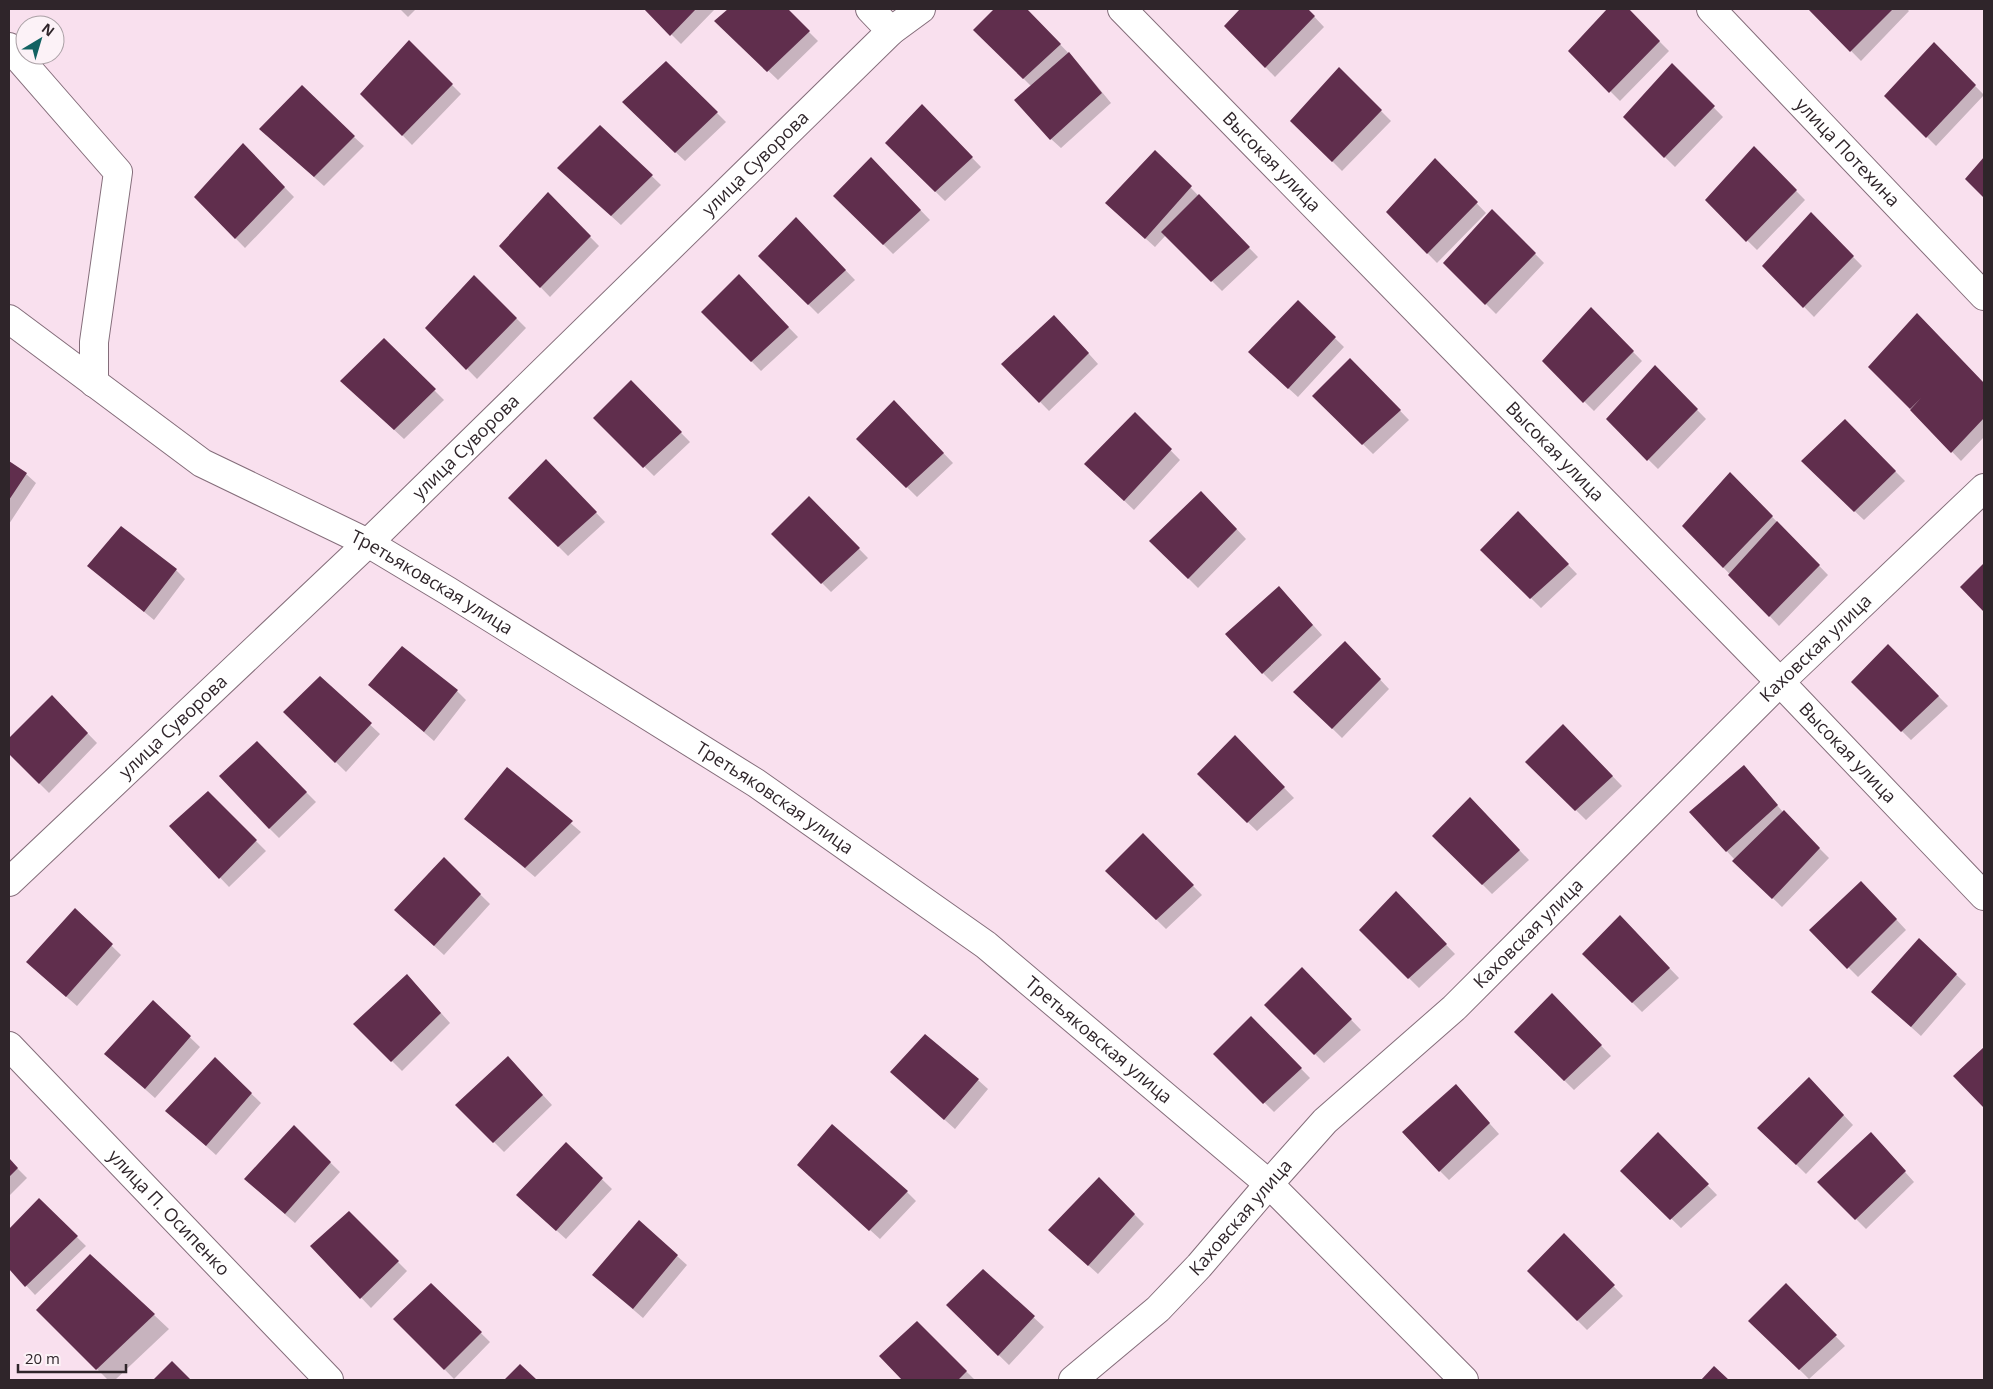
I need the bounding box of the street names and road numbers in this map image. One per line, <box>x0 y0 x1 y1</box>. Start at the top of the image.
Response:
street label: улица Потехина <box>1791 92 1906 211</box>
street label: улица Суворова <box>696 105 813 221</box>
street label: Высокая улица <box>1218 106 1327 217</box>
street label: улица Суворова <box>407 389 524 504</box>
street label: Высокая улица <box>1501 396 1610 506</box>
street label: Третьяковская улица <box>347 524 518 640</box>
street label: Каховская улица <box>1754 588 1876 707</box>
street label: улица Суворова <box>113 669 232 783</box>
street label: Высокая улица <box>1794 696 1902 808</box>
street label: Третьяковская улица <box>692 735 859 859</box>
street label: Каховская улица <box>1467 873 1588 993</box>
street label: Третьяковская улица <box>1021 970 1178 1108</box>
street label: улица П. Осипенко <box>103 1144 236 1280</box>
street label: Каховская улица <box>1183 1154 1297 1280</box>

